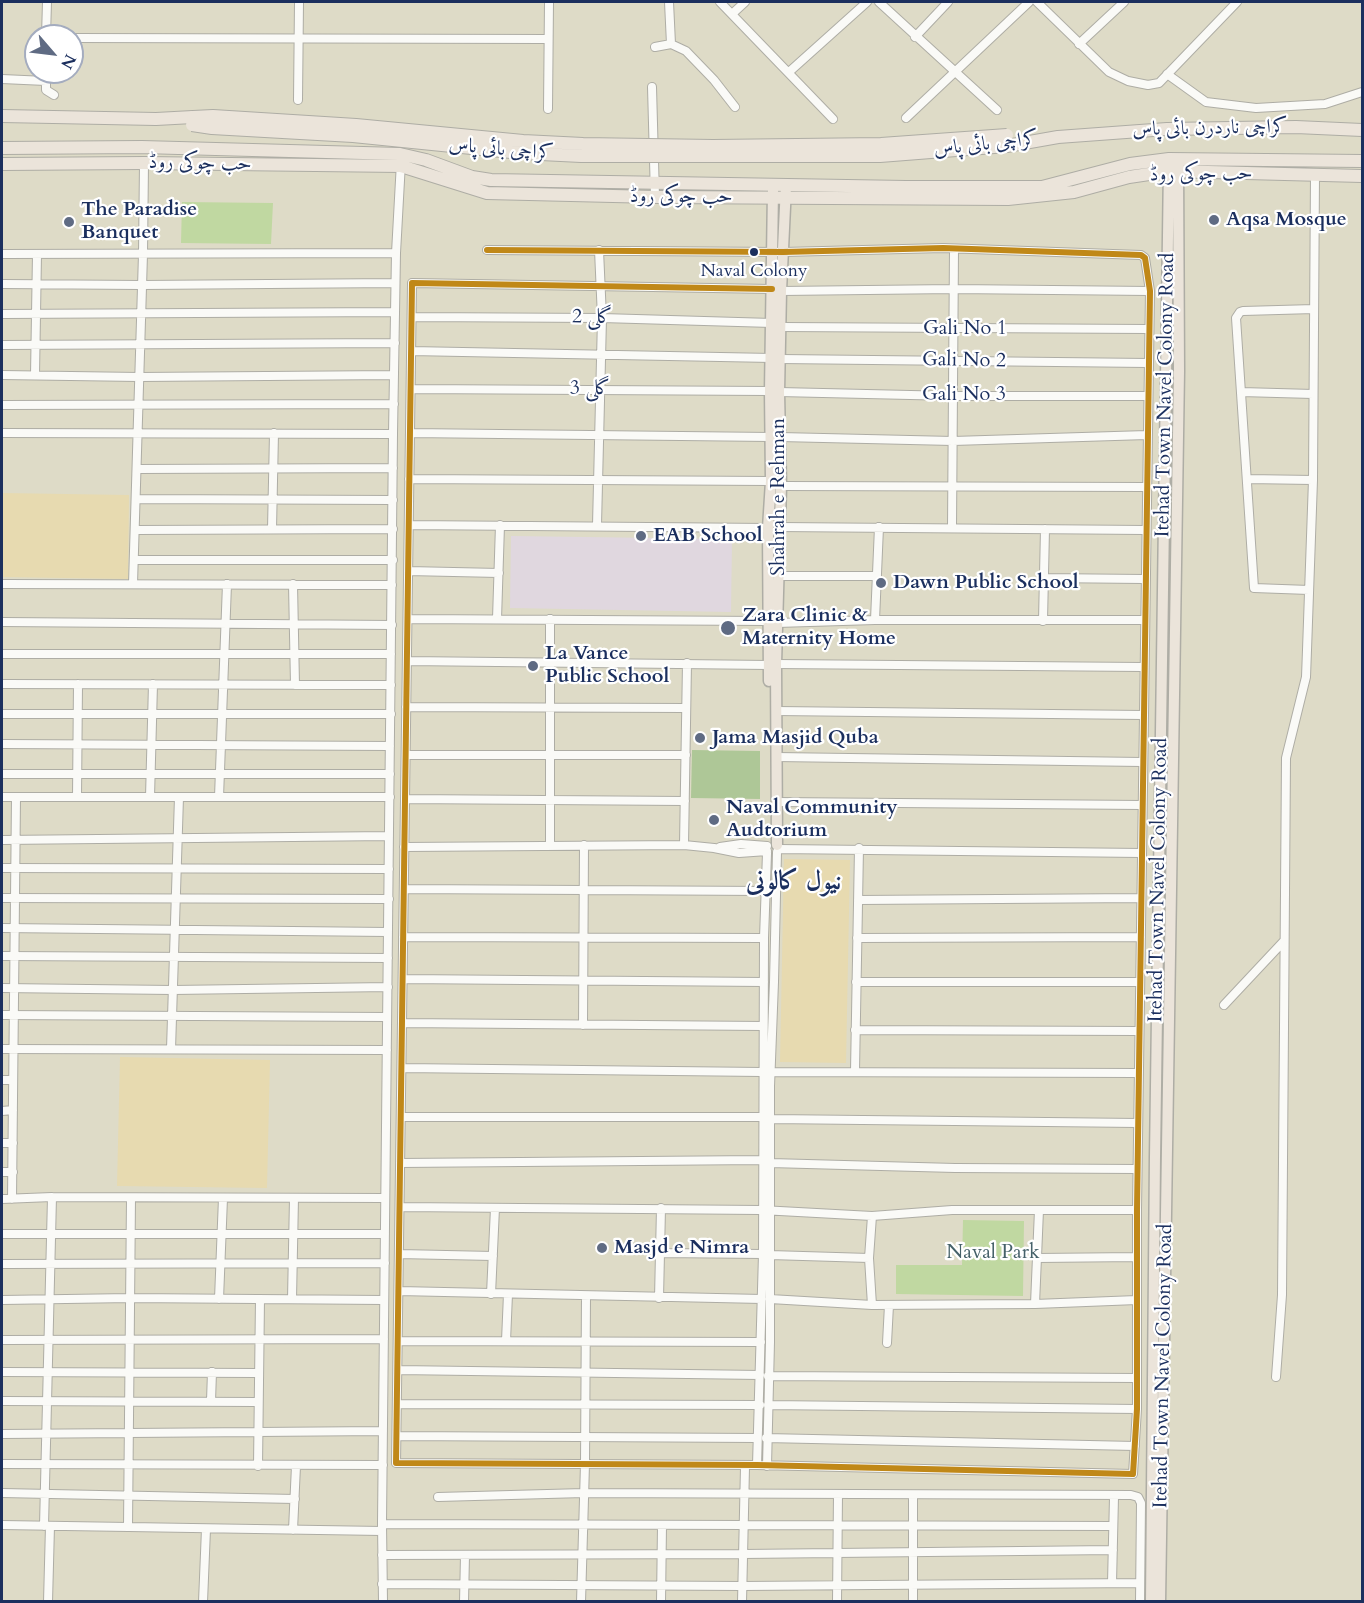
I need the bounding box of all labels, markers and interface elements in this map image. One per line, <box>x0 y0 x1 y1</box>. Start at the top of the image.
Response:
north arrow <box>24 24 84 84</box>
text: N <box>55 50 81 73</box>
street label: کراچی ناردرن بائی پاس <box>1132 116 1288 142</box>
street label: کراچی بائی پاس <box>933 128 1039 162</box>
street label: کراچی بائی پاس <box>448 133 554 167</box>
street label: حب چوکی روڈ <box>148 151 252 177</box>
street label: حب چوکی روڈ <box>1149 162 1253 188</box>
street label: حب چوکی روڈ <box>629 185 733 209</box>
place label: The Paradise Banquet <box>81 198 197 245</box>
place label: Aqsa Mosque <box>1226 208 1347 232</box>
marker: Aqsa Mosque <box>1207 213 1221 227</box>
marker: The Paradise Banquet <box>62 215 76 229</box>
marker: Naval Colony <box>748 246 760 258</box>
street label: Itehad Town Navel Colony Road <box>1152 252 1180 538</box>
place label: Naval Colony <box>701 261 807 283</box>
street label: گلی 2 <box>572 306 612 330</box>
street label: Gali No 1 <box>923 317 1007 341</box>
street label: Gali No 2 <box>922 348 1006 374</box>
street label: گلی 3 <box>570 377 610 401</box>
street label: Gali No 3 <box>922 383 1006 407</box>
street label: Shahrah e Rehman <box>767 418 791 576</box>
place label: EAB School <box>653 524 763 548</box>
marker: EAB School <box>634 529 648 543</box>
place label: Dawn Public School <box>893 571 1079 595</box>
marker: Dawn Public School <box>874 576 888 590</box>
place label: Zara Clinic & Maternity Home <box>742 604 896 651</box>
marker: Zara Clinic & Maternity Home <box>719 619 737 637</box>
place label: La Vance Public School <box>545 642 669 689</box>
marker: La Vance Public School <box>526 659 540 673</box>
place label: Jama Masjid Quba <box>712 726 879 750</box>
marker: Jama Masjid Quba <box>693 731 707 745</box>
street label: Itehad Town Navel Colony Road <box>1145 737 1173 1023</box>
place label: Naval Community Audtorium <box>726 796 898 843</box>
marker: Naval Community Audtorium <box>707 813 721 827</box>
district label: نیول کالونی <box>746 867 842 899</box>
street label: Itehad Town Navel Colony Road <box>1150 1223 1178 1509</box>
place label: Masjd e Nimra <box>614 1236 749 1260</box>
marker: Masjd e Nimra <box>595 1241 609 1255</box>
park label: Naval Park <box>946 1241 1040 1265</box>

